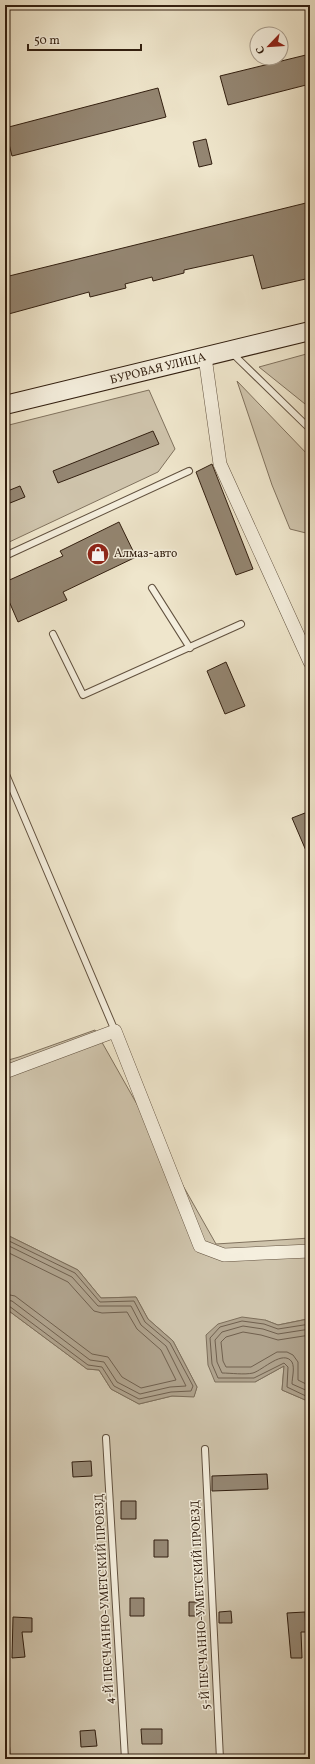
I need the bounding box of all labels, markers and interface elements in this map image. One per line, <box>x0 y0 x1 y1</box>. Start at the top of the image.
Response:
scale bar <box>28 26 141 52</box>
north arrow <box>249 26 289 66</box>
text: 50 m <box>34 33 60 49</box>
text: С <box>253 43 270 56</box>
street label: БУРОВАЯ УЛИЦА <box>108 349 208 389</box>
shop icon: Алмаз-авто <box>85 541 111 567</box>
place label: Алмаз-авто <box>114 546 177 562</box>
street label: 4-Й ПЕСЧАННО-УМЕТСКИЙ ПРОЕЗД <box>90 1493 119 1705</box>
street label: 5-Й ПЕСЧАННО-УМЕТСКИЙ ПРОЕЗД <box>186 1499 214 1710</box>

